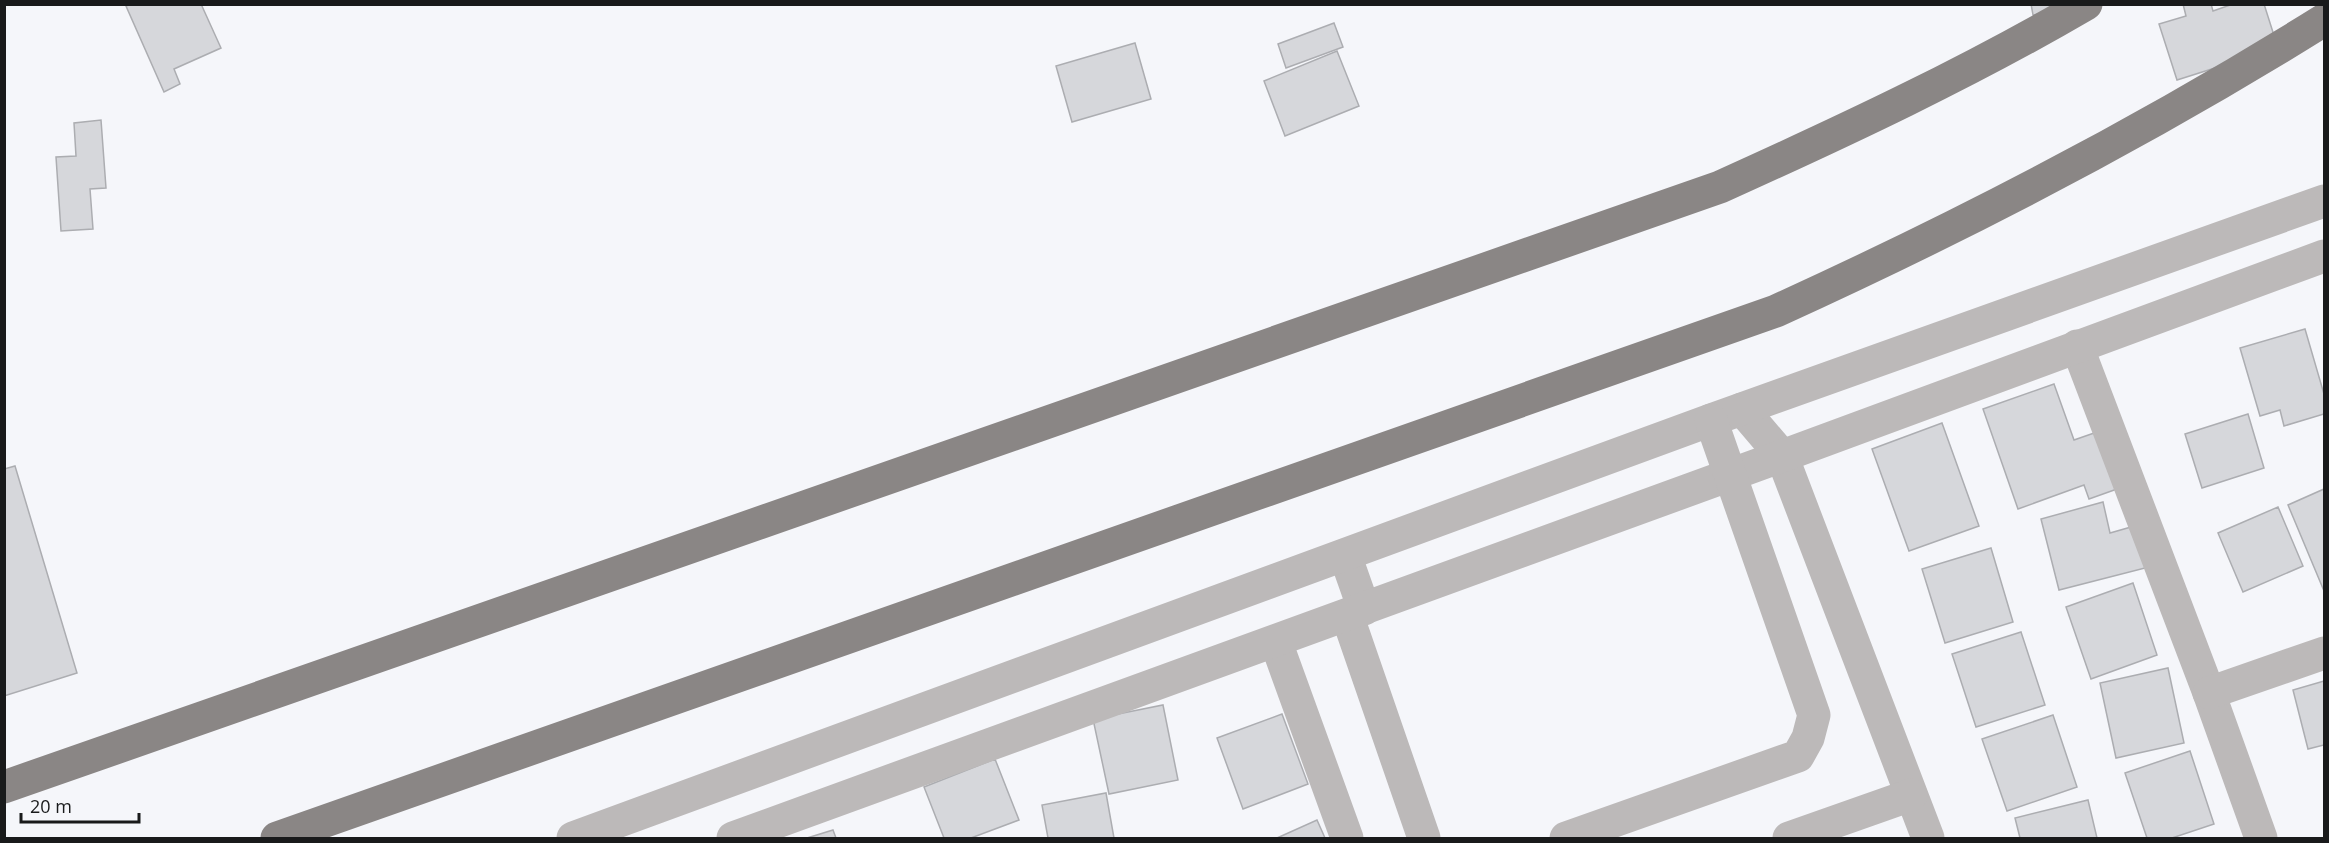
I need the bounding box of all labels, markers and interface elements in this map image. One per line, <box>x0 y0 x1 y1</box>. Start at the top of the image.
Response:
scale bar <box>21 786 140 824</box>
text: 20 m <box>30 794 72 818</box>

